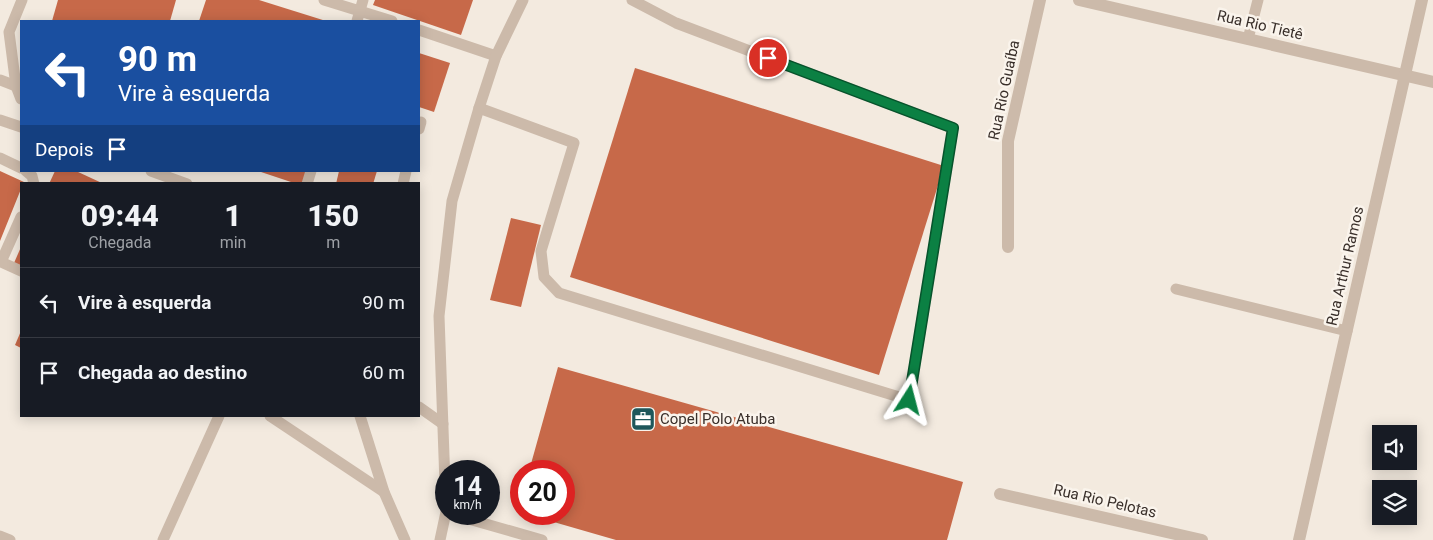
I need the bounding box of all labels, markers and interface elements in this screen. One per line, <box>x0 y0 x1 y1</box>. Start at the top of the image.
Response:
street label: Rua Rio Tietê <box>1215 6 1305 44</box>
pin <box>747 37 789 79</box>
street label: Rua Rio Guaíba <box>985 38 1023 142</box>
text: 90 m <box>118 39 197 80</box>
icon: left <box>35 40 100 105</box>
icon: arrive <box>754 44 782 72</box>
text: Vire à esquerda <box>118 81 270 106</box>
icon: arrive <box>103 135 131 163</box>
text: Depois <box>35 138 93 161</box>
text: 09:44 <box>81 198 159 233</box>
text: 1 <box>224 198 242 233</box>
text: 150 <box>307 198 359 233</box>
street label: Rua Arthur Ramos <box>1323 205 1367 327</box>
text: Chegada <box>88 233 151 252</box>
text: min <box>220 233 246 252</box>
text: m <box>326 233 340 252</box>
icon: left <box>35 289 63 317</box>
text: Vire à esquerda <box>78 291 211 314</box>
text: 90 m <box>362 291 405 314</box>
icon: arrive <box>35 359 63 387</box>
text: Chegada ao destino <box>78 361 247 384</box>
text: 60 m <box>362 361 405 384</box>
position arrow <box>882 373 934 425</box>
office icon: Copel Polo Atuba <box>630 406 656 432</box>
place label: Copel Polo Atuba <box>660 410 775 428</box>
map controls <box>1372 425 1417 525</box>
button: sound <box>1372 425 1417 470</box>
speed limit sign: 20 <box>510 460 575 525</box>
text: 14 <box>453 472 482 501</box>
street label: Rua Rio Pelotas <box>1052 480 1158 522</box>
button: layers <box>1372 480 1417 525</box>
text: km/h <box>453 498 482 512</box>

